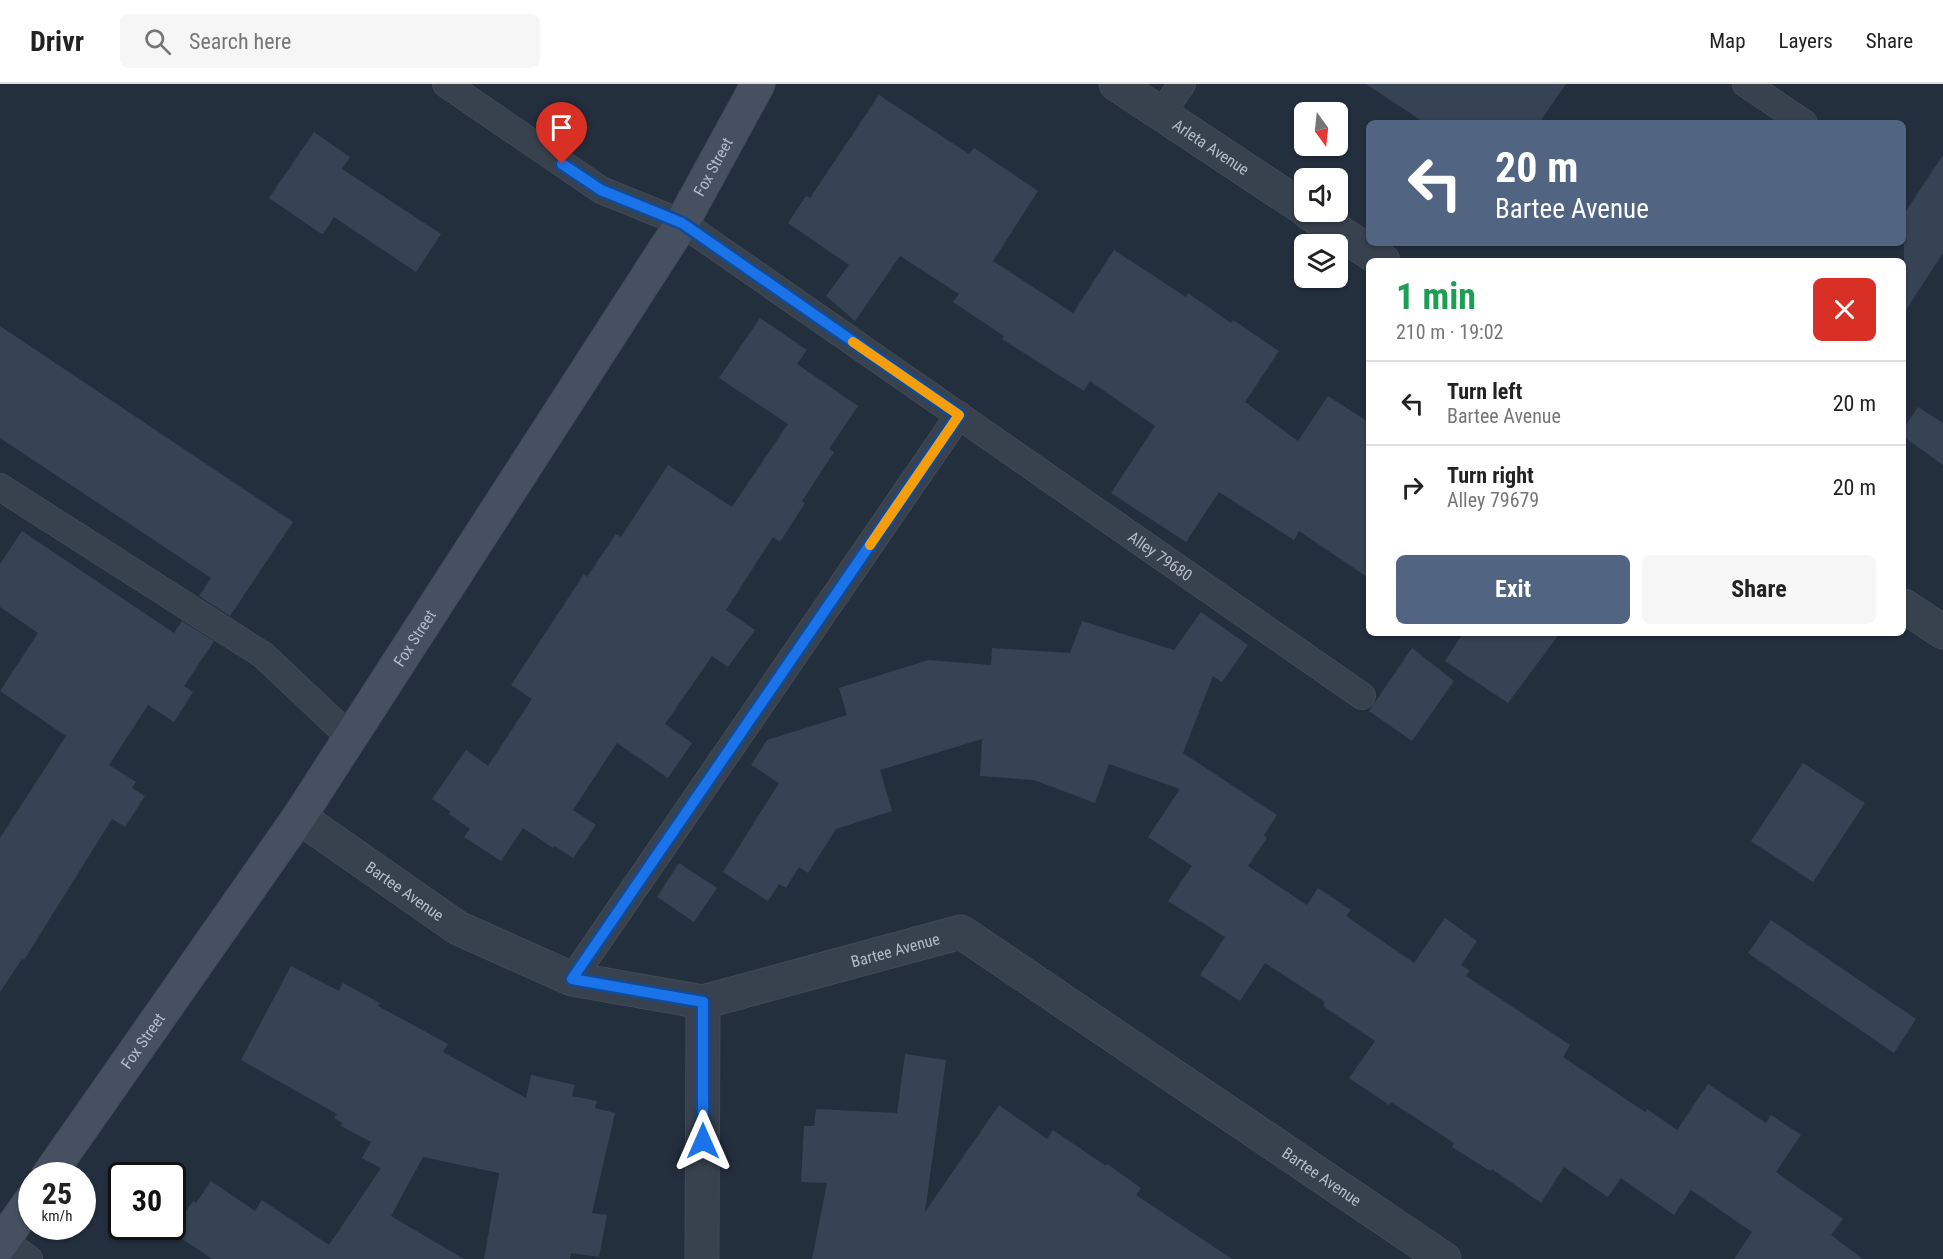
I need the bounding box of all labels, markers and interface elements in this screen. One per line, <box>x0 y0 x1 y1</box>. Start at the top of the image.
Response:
search box <box>120 14 540 68</box>
text: Drivr <box>30 25 84 58</box>
icon: search <box>141 25 174 58</box>
text: Search here <box>189 29 291 54</box>
text: Map <box>1709 29 1746 53</box>
text: Layers <box>1779 29 1833 53</box>
text: Share <box>1866 29 1913 53</box>
pin <box>536 102 587 164</box>
north arrow <box>1294 102 1348 156</box>
map controls <box>1294 102 1348 288</box>
icon: arrive <box>545 111 578 144</box>
street label: Arleta Avenue <box>1169 115 1253 179</box>
street label: Fox Street <box>689 134 737 199</box>
text: 20 m <box>1495 143 1578 192</box>
icon: left <box>1396 144 1474 222</box>
button: sound <box>1294 168 1348 222</box>
text: Bartee Avenue <box>1495 193 1649 225</box>
button: layers <box>1294 234 1348 288</box>
text: 1 min <box>1396 276 1476 318</box>
button: close <box>1813 278 1876 341</box>
text: 210 m · 19:02 <box>1396 320 1503 344</box>
text: Turn left <box>1447 379 1522 404</box>
icon: left <box>1396 387 1429 420</box>
text: 20 m <box>1833 391 1876 416</box>
text: Bartee Avenue <box>1447 404 1561 428</box>
text: Turn right <box>1447 463 1534 488</box>
icon: right <box>1396 471 1429 504</box>
text: 20 m <box>1833 475 1876 500</box>
text: Alley 79679 <box>1447 488 1539 512</box>
street label: Alley 79680 <box>1125 527 1196 585</box>
button: Exit <box>1396 555 1630 624</box>
button: Share <box>1642 555 1876 624</box>
street label: Fox Street <box>389 606 440 670</box>
street label: Bartee Avenue <box>362 857 448 925</box>
street label: Bartee Avenue <box>849 929 942 971</box>
street label: Fox Street <box>117 1009 169 1072</box>
position arrow <box>671 1109 735 1173</box>
street label: Bartee Avenue <box>1279 1143 1365 1210</box>
speed limit sign: 30 <box>108 1162 186 1240</box>
text: 25 <box>42 1176 72 1211</box>
text: km/h <box>42 1207 72 1225</box>

